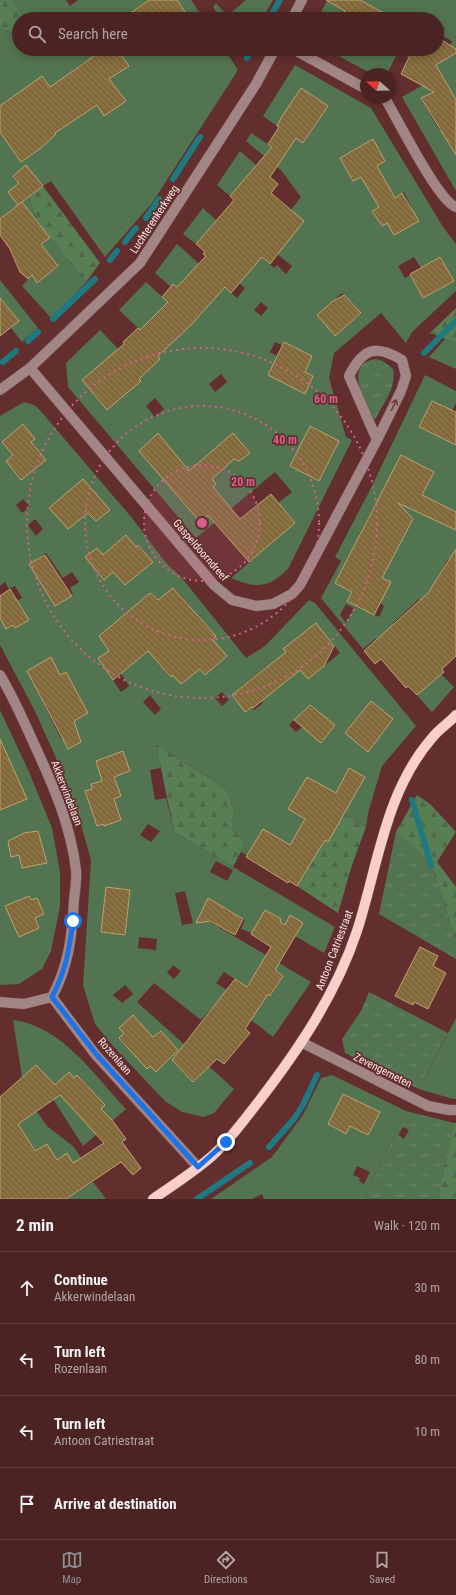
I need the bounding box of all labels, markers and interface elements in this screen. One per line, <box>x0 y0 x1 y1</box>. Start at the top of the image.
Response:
search box <box>12 12 444 56</box>
icon: search <box>26 23 48 45</box>
text: Search here <box>58 25 128 43</box>
north arrow <box>360 68 396 104</box>
street label: Luchterenkerkweg <box>127 183 181 256</box>
text: 60 m <box>314 392 338 406</box>
one-way arrow <box>391 399 398 411</box>
text: 40 m <box>273 433 297 447</box>
text: 20 m <box>231 475 255 489</box>
centre of rings <box>195 516 209 530</box>
street label: Gaspeldoorndreef <box>170 517 231 584</box>
street label: Akkerwindelaan <box>48 759 85 828</box>
street label: Antoon Catriestraat <box>313 908 356 992</box>
route start <box>64 912 82 930</box>
street label: Rozenlaan <box>95 1035 134 1078</box>
street label: Zevengemeten <box>351 1050 414 1091</box>
route end <box>217 1133 235 1151</box>
text: 2 min <box>16 1215 54 1235</box>
text: Walk · 120 m <box>374 1218 440 1233</box>
text: Continue <box>54 1271 108 1289</box>
icon: ahead <box>16 1277 38 1299</box>
text: 30 m <box>414 1280 440 1295</box>
text: Akkerwindelaan <box>54 1289 135 1304</box>
text: Turn left <box>54 1343 105 1361</box>
icon: left <box>16 1349 38 1371</box>
text: 80 m <box>414 1352 440 1367</box>
text: Rozenlaan <box>54 1361 107 1376</box>
text: Turn left <box>54 1415 105 1433</box>
icon: left <box>16 1421 38 1443</box>
text: 10 m <box>414 1424 440 1439</box>
text: Antoon Catriestraat <box>54 1433 154 1448</box>
icon: arrive <box>16 1493 38 1515</box>
text: Arrive at destination <box>54 1495 177 1513</box>
tab: Map <box>61 1549 83 1586</box>
tab: Directions <box>204 1549 248 1586</box>
tab: Saved <box>369 1549 395 1586</box>

